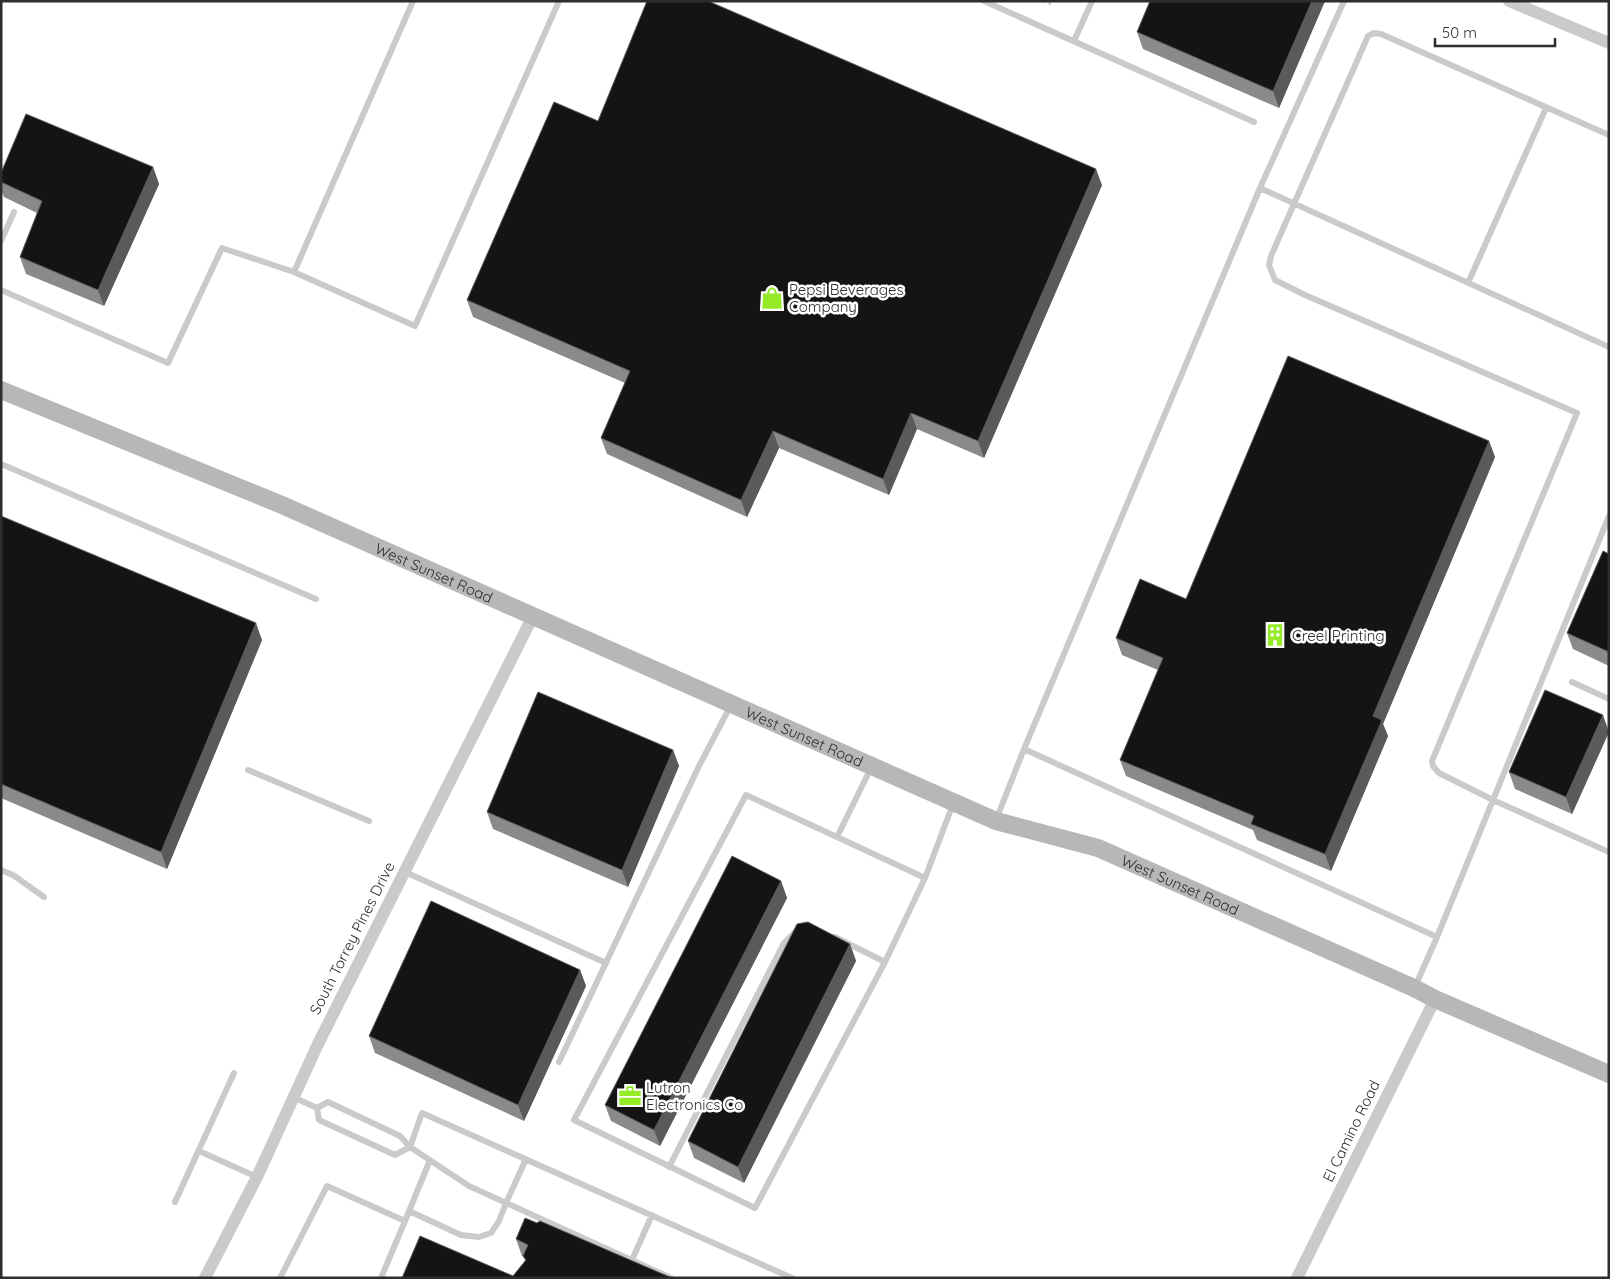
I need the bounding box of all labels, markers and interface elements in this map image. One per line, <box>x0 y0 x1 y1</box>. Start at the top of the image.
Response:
scale bar <box>1435 15 1555 47</box>
text: 50 m <box>1442 23 1477 42</box>
place label: Pepsi Beverages Company <box>789 280 903 316</box>
shop icon: Pepsi Beverages Company <box>759 285 785 311</box>
street label: West Sunset Road <box>372 538 496 607</box>
building icon: Creel Printing <box>1262 622 1288 648</box>
place label: Creel Printing <box>1292 626 1385 645</box>
street label: West Sunset Road <box>743 702 866 771</box>
street label: West Sunset Road <box>1119 850 1242 919</box>
street label: South Torrey Pines Drive <box>305 858 399 1018</box>
street label: El Camino Road <box>1318 1077 1384 1185</box>
place label: Lutron Electronics Co <box>646 1078 743 1114</box>
office icon: Lutron Electronics Co <box>617 1083 643 1109</box>

